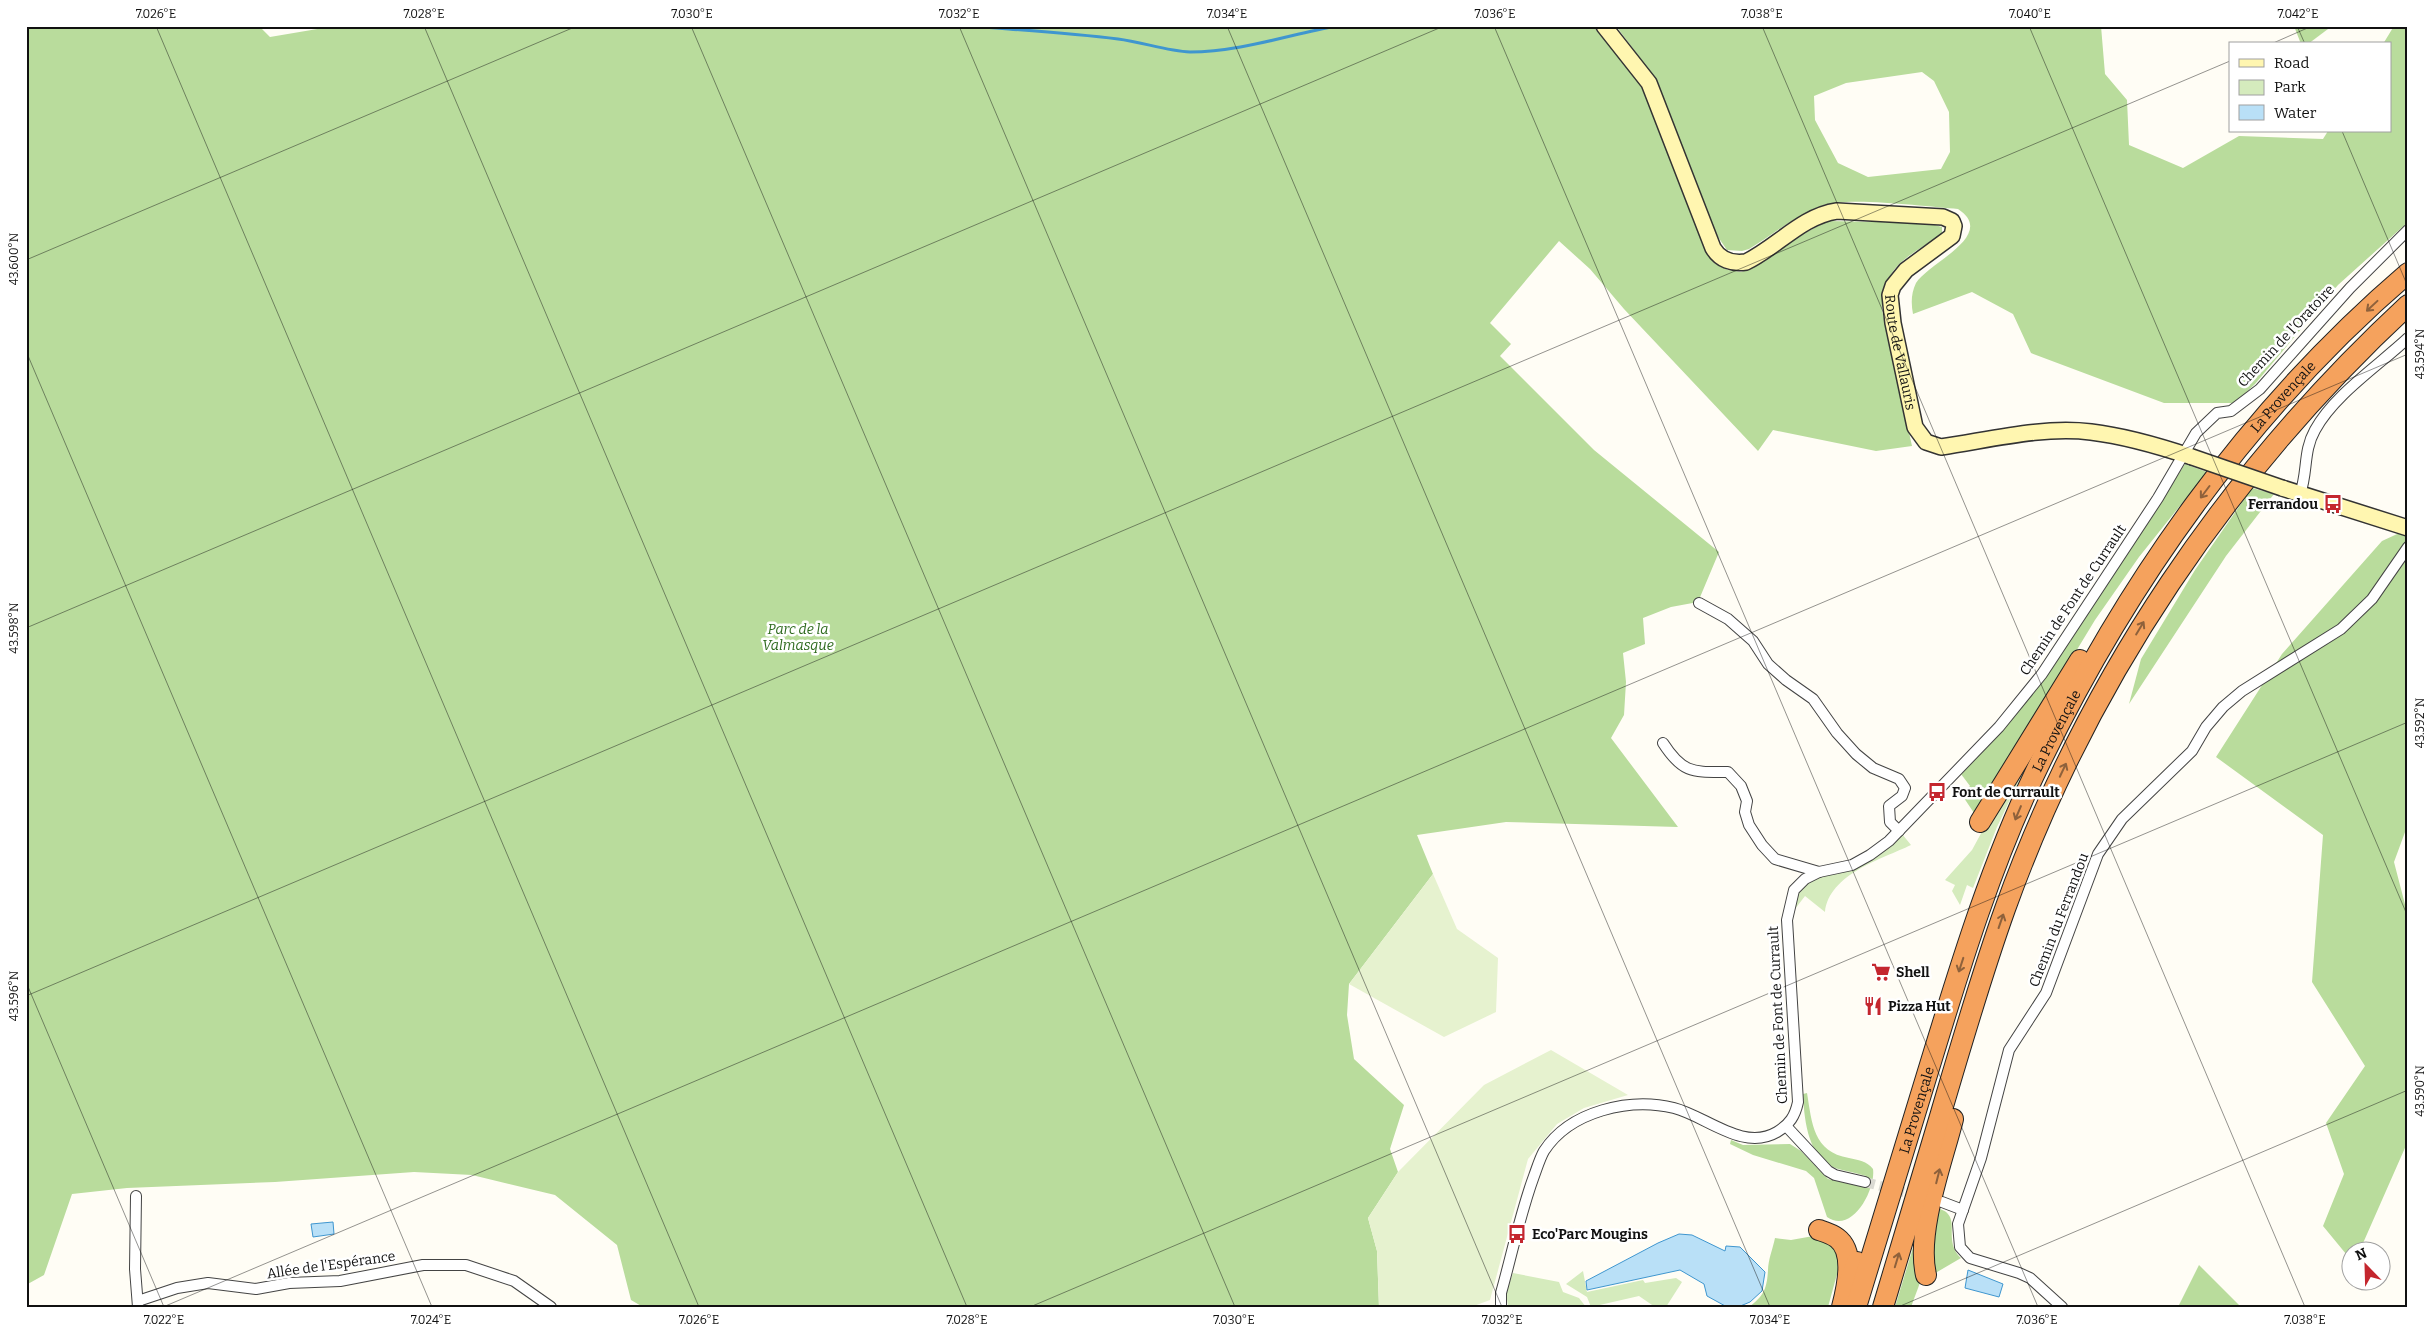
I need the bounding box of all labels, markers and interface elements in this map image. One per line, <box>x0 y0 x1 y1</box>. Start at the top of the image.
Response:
text: 7.026°E <box>136 7 176 21</box>
text: 7.028°E <box>403 7 445 21</box>
text: 7.030°E <box>671 7 713 21</box>
text: 7.032°E <box>939 7 979 21</box>
text: 7.034°E <box>1207 7 1247 21</box>
text: 7.036°E <box>1475 7 1515 21</box>
text: 7.038°E <box>1741 7 1783 21</box>
text: 7.040°E <box>2009 7 2051 21</box>
text: 7.042°E <box>2278 7 2318 21</box>
legend <box>2229 42 2392 132</box>
text: Road <box>2274 54 2309 72</box>
text: Park <box>2274 78 2306 96</box>
text: Water <box>2274 104 2317 122</box>
text: 43.600°N <box>7 232 21 285</box>
street label: Chemin de l'Oratoire <box>2234 281 2338 391</box>
street label: Route de Vallauris <box>1882 294 1920 411</box>
one-way arrow <box>2365 300 2378 312</box>
text: 43.594°N <box>2413 328 2427 379</box>
street label: La Provençale <box>2247 357 2319 436</box>
one-way arrow <box>2200 485 2211 498</box>
bus stop icon: Ferrandou <box>2322 493 2344 515</box>
place label: Ferrandou <box>2248 496 2318 513</box>
street label: Chemin de Font de Currault <box>2016 521 2130 679</box>
text: 43.598°N <box>7 602 21 654</box>
park label: Parc de la Valmasque <box>762 621 834 654</box>
one-way arrow <box>2136 621 2146 635</box>
street label: La Provençale <box>2028 687 2084 775</box>
text: 43.592°N <box>2413 697 2427 748</box>
one-way arrow <box>2058 763 2068 778</box>
bus stop icon: Font de Currault <box>1926 781 1948 803</box>
place label: Font de Currault <box>1952 784 2060 801</box>
one-way arrow <box>2012 805 2022 820</box>
street label: Chemin du Ferrandou <box>2026 850 2093 989</box>
one-way arrow <box>1997 913 2006 929</box>
street label: Chemin de Font de Currault <box>1765 926 1791 1104</box>
one-way arrow <box>1956 957 1966 973</box>
supermarket icon: Shell <box>1870 961 1892 983</box>
place label: Shell <box>1896 964 1930 981</box>
text: 43.596°N <box>7 970 21 1021</box>
restaurant icon: Pizza Hut <box>1862 995 1884 1017</box>
place label: Pizza Hut <box>1888 998 1951 1015</box>
street label: La Provençale <box>1895 1065 1938 1156</box>
text: 43.590°N <box>2413 1065 2427 1117</box>
one-way arrow <box>1934 1169 1943 1185</box>
bus stop icon: Eco'Parc Mougins <box>1506 1223 1528 1245</box>
place label: Eco'Parc Mougins <box>1532 1226 1648 1243</box>
north arrow <box>2342 1240 2392 1290</box>
text: N <box>2353 1244 2370 1264</box>
street label: Allée de l'Espérance <box>266 1248 396 1282</box>
one-way arrow <box>1892 1252 1902 1268</box>
text: 7.022°E <box>144 1313 184 1327</box>
text: 7.024°E <box>411 1313 451 1327</box>
text: 7.026°E <box>679 1313 719 1327</box>
text: 7.028°E <box>946 1313 988 1327</box>
text: 7.030°E <box>1213 1313 1255 1327</box>
text: 7.032°E <box>1482 1313 1522 1327</box>
text: 7.034°E <box>1750 1313 1790 1327</box>
text: 7.036°E <box>2017 1313 2057 1327</box>
text: 7.038°E <box>2284 1313 2326 1327</box>

